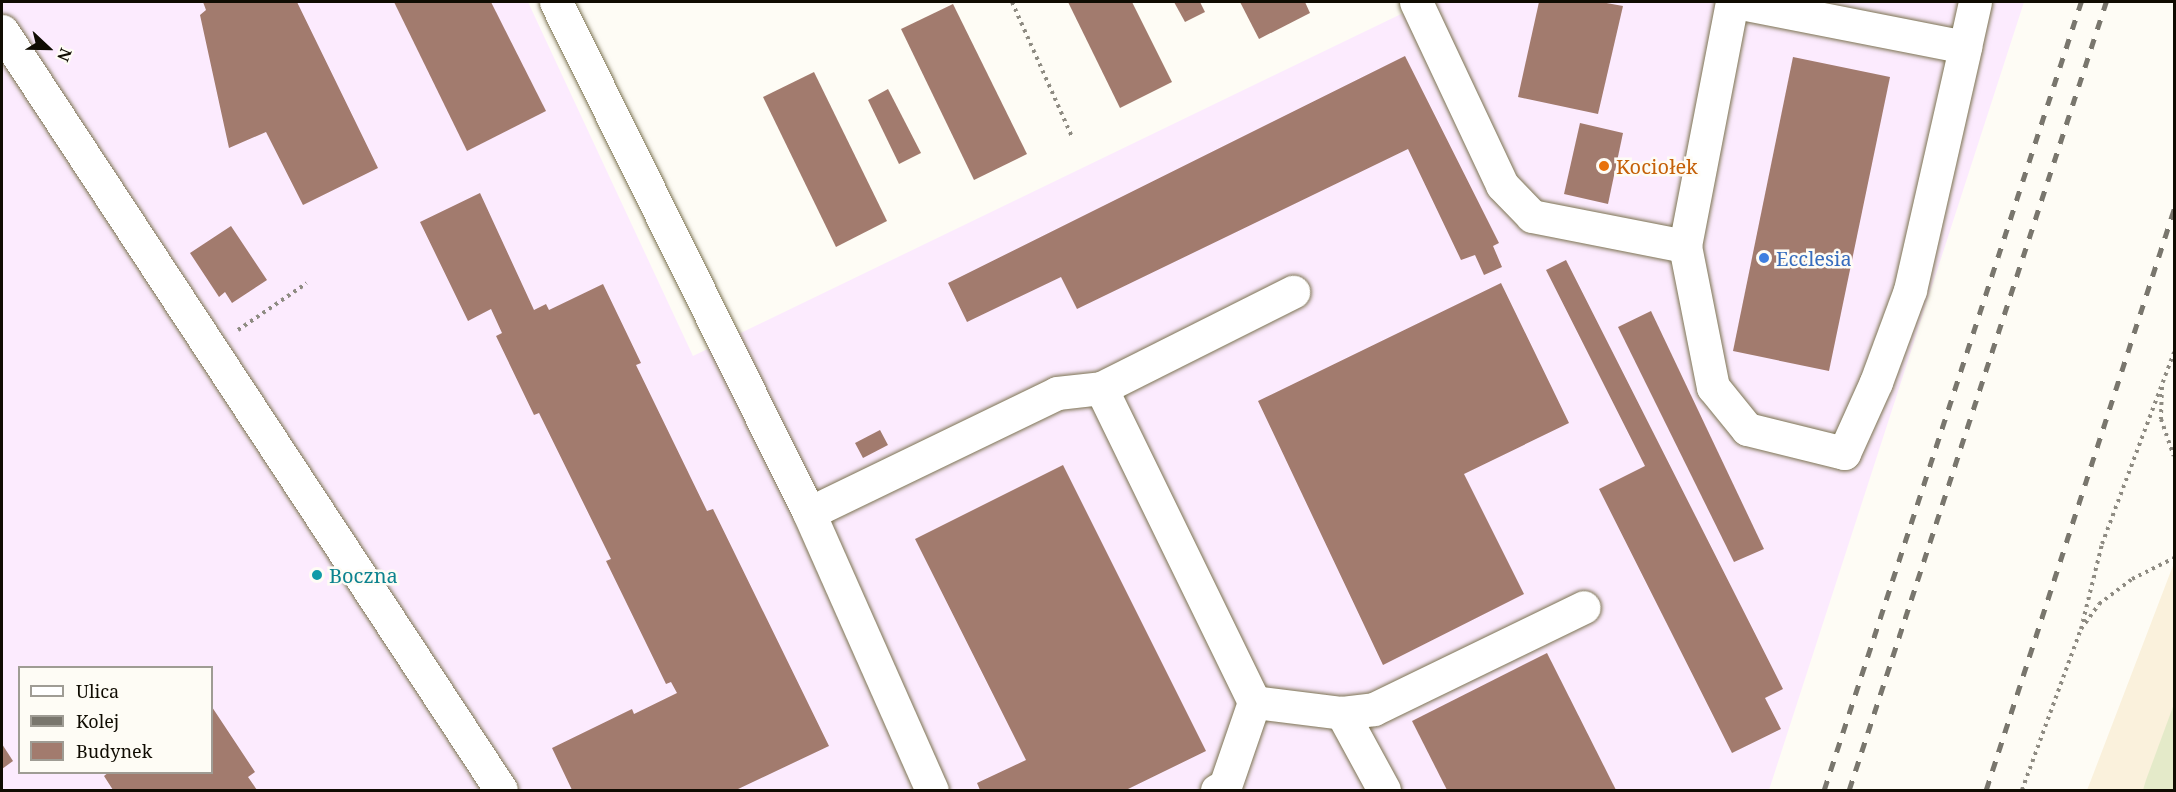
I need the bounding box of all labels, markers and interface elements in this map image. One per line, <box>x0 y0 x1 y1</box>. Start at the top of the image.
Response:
north arrow <box>18 18 78 78</box>
text: N <box>52 45 77 65</box>
place label: Kociołek <box>1616 154 1698 178</box>
marker: Kociołek <box>1597 159 1611 173</box>
place label: Ecclesia <box>1776 246 1852 270</box>
marker: Ecclesia <box>1757 251 1771 265</box>
place label: Boczna <box>329 563 398 587</box>
marker: Boczna <box>310 568 324 582</box>
legend <box>18 666 213 774</box>
text: Ulica <box>76 679 119 703</box>
text: Kolej <box>76 709 119 733</box>
text: Budynek <box>76 739 152 763</box>

